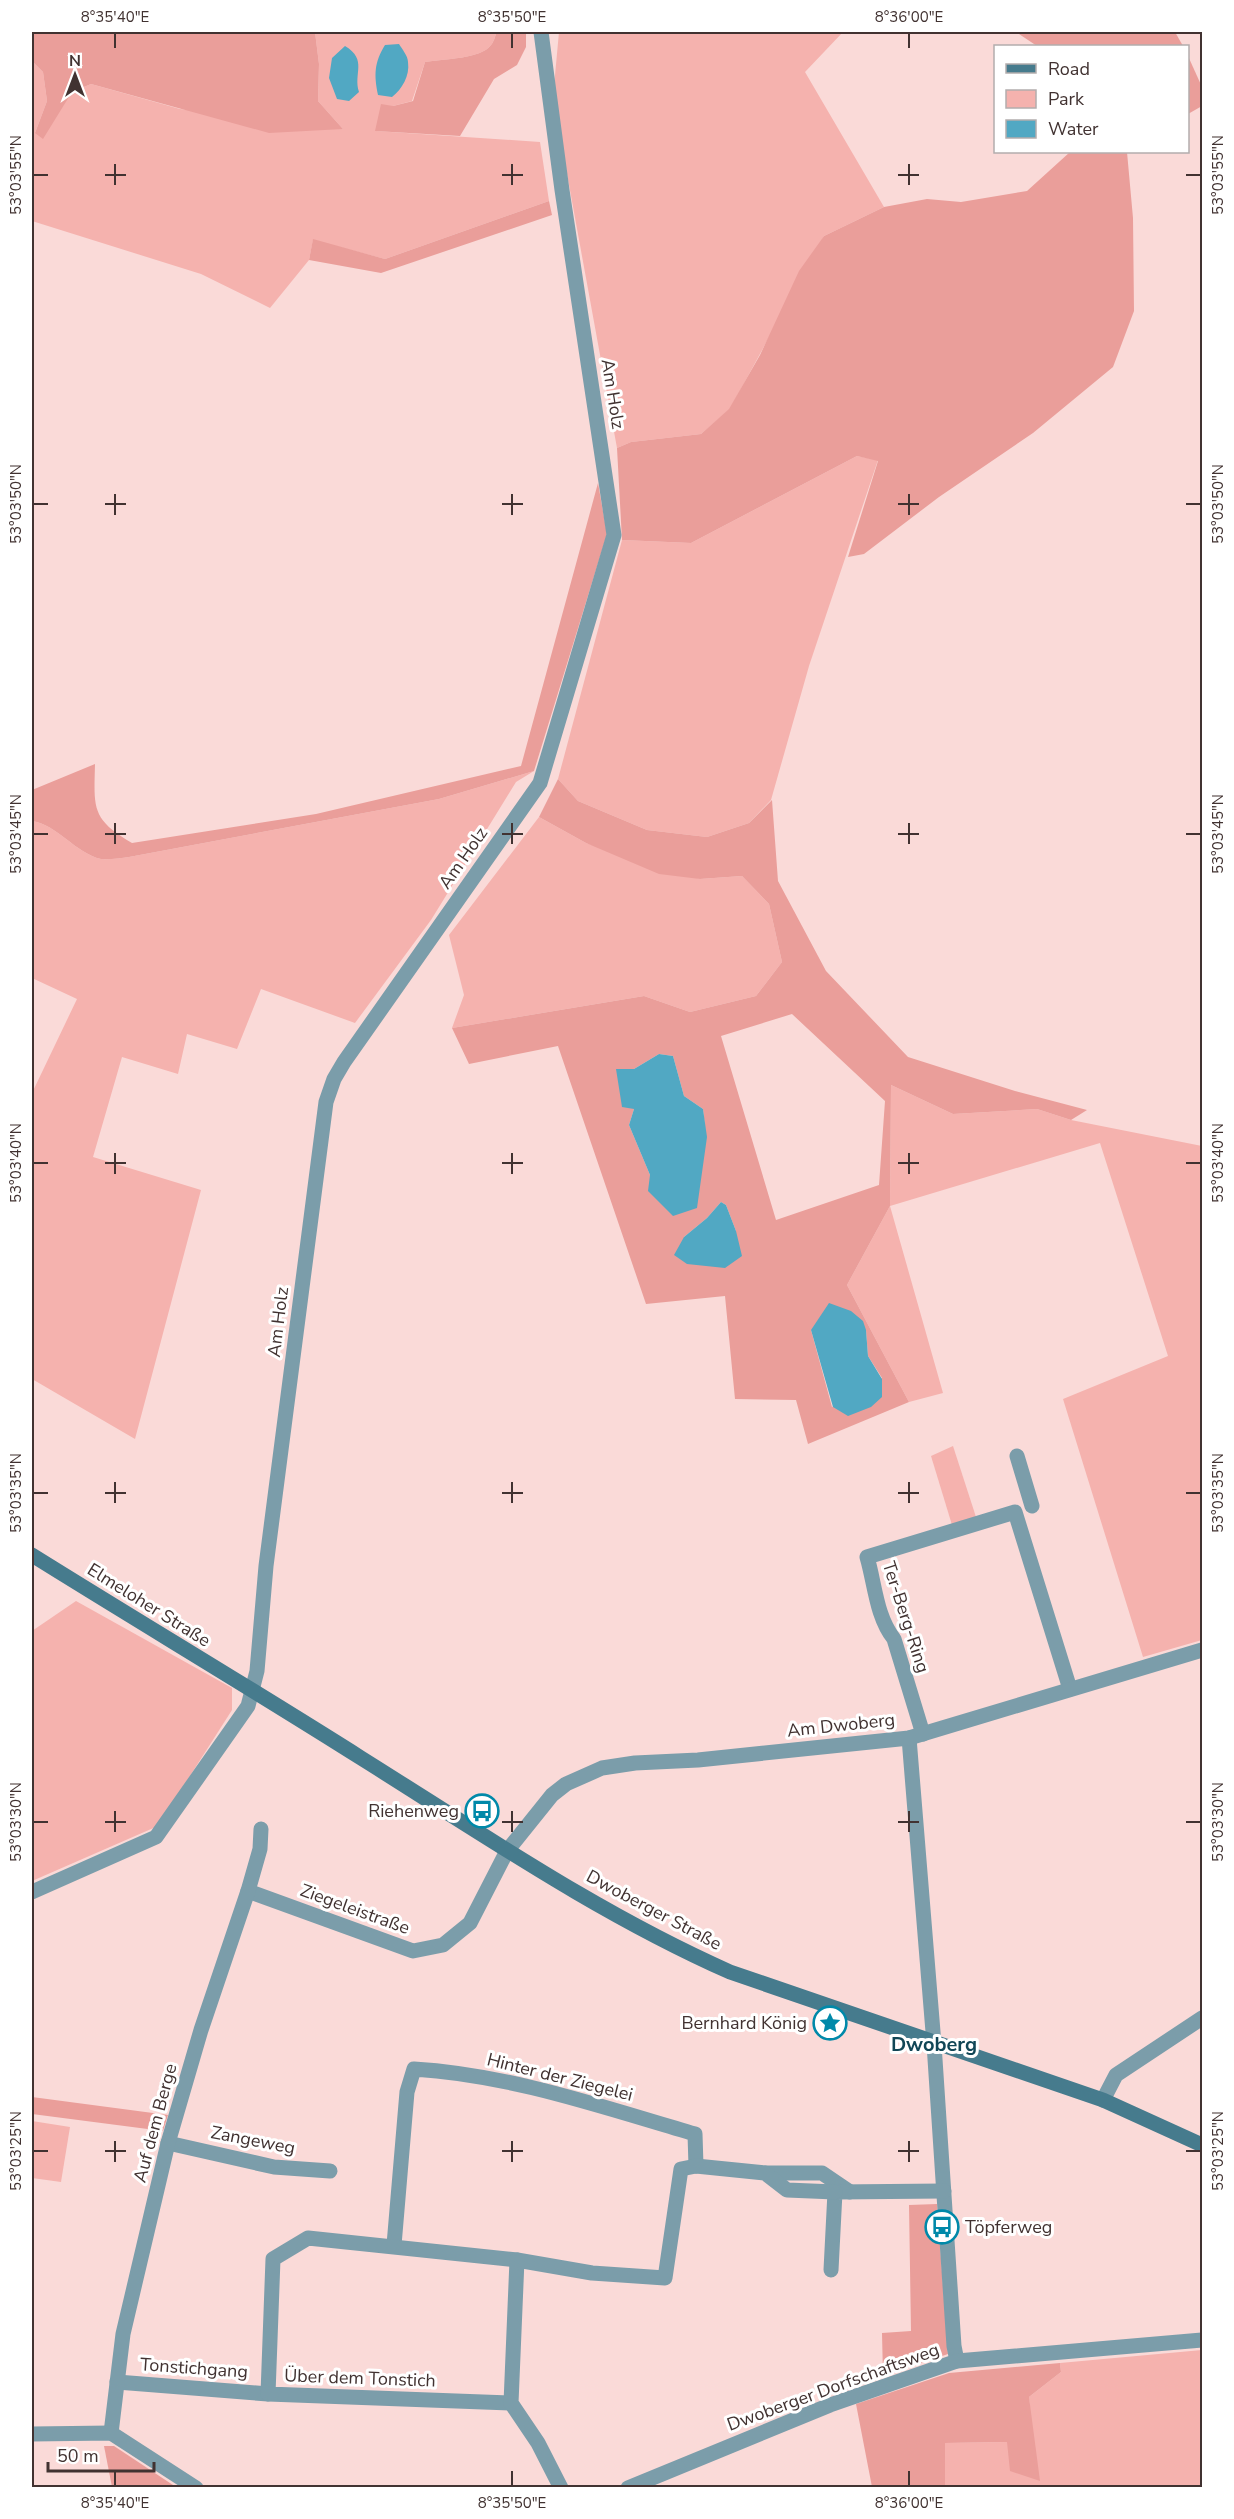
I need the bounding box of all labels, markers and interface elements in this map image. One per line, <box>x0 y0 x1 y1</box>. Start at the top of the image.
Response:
text: 8°35'40"E <box>81 7 149 27</box>
text: 8°35'50"E <box>478 7 546 27</box>
text: 8°36'00"E <box>875 7 943 27</box>
north arrow <box>45 45 105 105</box>
legend <box>994 45 1189 153</box>
text: N <box>69 50 81 72</box>
text: Road <box>1048 57 1090 81</box>
text: Park <box>1048 87 1085 111</box>
text: Water <box>1048 117 1099 141</box>
text: 53°03'55"N <box>6 135 26 215</box>
text: 53°03'55"N <box>1208 135 1228 215</box>
street label: Am Holz <box>596 357 630 431</box>
text: 53°03'50"N <box>6 464 26 544</box>
text: 53°03'50"N <box>1208 464 1228 544</box>
text: 53°03'45"N <box>6 794 26 874</box>
text: 53°03'45"N <box>1208 794 1228 874</box>
street label: Am Holz <box>433 822 493 894</box>
text: 53°03'40"N <box>6 1123 26 1203</box>
text: 53°03'40"N <box>1208 1123 1228 1203</box>
street label: Am Holz <box>262 1286 294 1358</box>
text: 53°03'35"N <box>6 1453 26 1533</box>
text: 53°03'35"N <box>1208 1453 1228 1533</box>
street label: Elmeloher Straße <box>83 1558 215 1652</box>
street label: Ter-Berg-Ring <box>877 1558 935 1676</box>
street label: Am Dwoberg <box>786 1707 896 1743</box>
text: 53°03'30"N <box>6 1782 26 1862</box>
text: 53°03'30"N <box>1208 1782 1228 1862</box>
bus stop icon: Riehenweg <box>464 1793 500 1829</box>
place label: Riehenweg <box>368 1799 459 1823</box>
street label: Dwoberger Straße <box>582 1864 726 1956</box>
street label: Ziegeleistraße <box>297 1878 413 1940</box>
place icon: Bernhard König <box>812 2005 848 2041</box>
place label: Bernhard König <box>681 2011 807 2035</box>
district label: Dwoberg <box>891 2031 977 2058</box>
street label: Hinter der Ziegelei <box>485 2047 635 2107</box>
street label: Auf dem Berge <box>128 2061 182 2185</box>
text: 53°03'25"N <box>6 2111 26 2191</box>
text: 53°03'25"N <box>1208 2111 1228 2191</box>
street label: Zangeweg <box>209 2120 297 2160</box>
bus stop icon: Töpferweg <box>924 2209 960 2245</box>
place label: Töpferweg <box>965 2215 1052 2239</box>
street label: Dwoberger Dorfschaftsweg <box>723 2337 943 2437</box>
street label: Tonstichgang <box>139 2352 249 2384</box>
street label: Über dem Tonstich <box>284 2363 436 2393</box>
scale bar <box>48 2435 154 2473</box>
text: 50 m <box>57 2444 99 2468</box>
text: 8°35'40"E <box>81 2493 149 2513</box>
text: 8°35'50"E <box>478 2493 546 2513</box>
text: 8°36'00"E <box>875 2493 943 2513</box>

